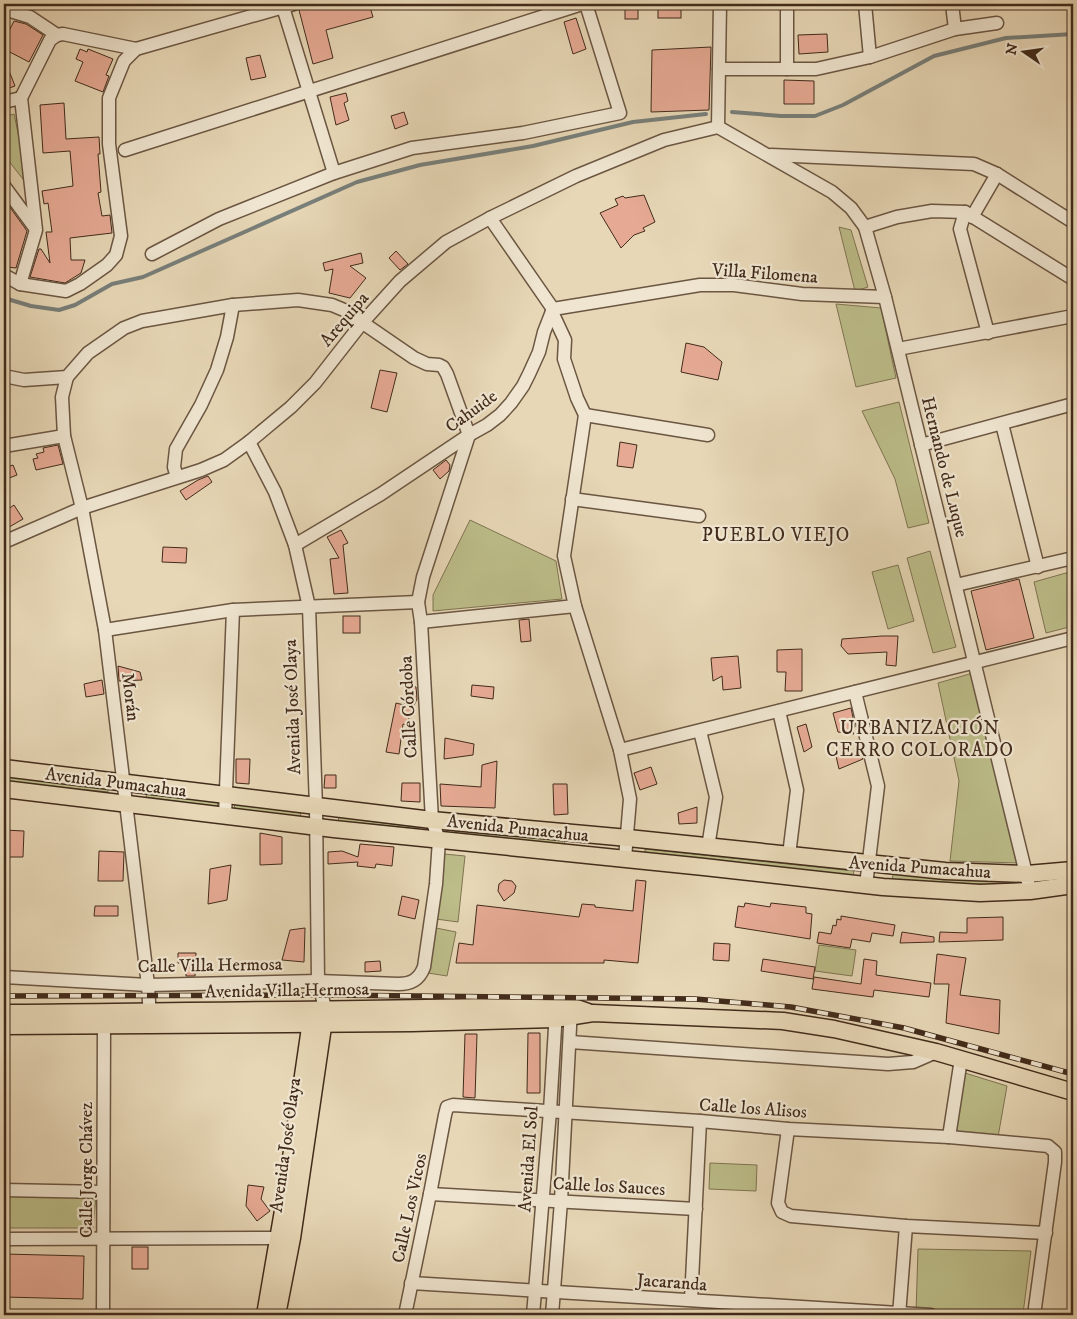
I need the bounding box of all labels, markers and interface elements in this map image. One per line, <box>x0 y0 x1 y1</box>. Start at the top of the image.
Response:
north arrow <box>1000 28 1050 78</box>
text: N <box>1002 41 1022 57</box>
street label: Villa Filomena <box>710 259 819 289</box>
street label: Arequipa <box>316 288 374 351</box>
street label: Cahuide <box>441 386 502 438</box>
street label: Hernando de Luque <box>916 395 972 540</box>
district label: PUEBLO VIEJO <box>702 524 850 547</box>
street label: Avenida José Olaya <box>280 638 306 775</box>
street label: Calle Córdoba <box>395 655 423 759</box>
street label: Morán <box>116 672 144 723</box>
district label: URBANIZACIÓN CERRO COLORADO <box>826 715 1014 762</box>
street label: Avenida Pumacahua <box>44 763 188 803</box>
street label: Avenida Pumacahua <box>446 811 590 847</box>
street label: Avenida Pumacahua <box>848 852 992 884</box>
street label: Calle Villa Hermosa <box>137 954 283 978</box>
street label: Avenida Villa Hermosa <box>205 979 370 1003</box>
street label: Avenida José Olaya <box>266 1076 306 1214</box>
street label: Calle los Alisos <box>698 1094 808 1124</box>
street label: Calle Jorge Chávez <box>76 1102 98 1238</box>
street label: Avenida El Sol <box>514 1105 544 1213</box>
street label: Calle Los Vicos <box>388 1151 432 1265</box>
street label: Calle los Sauces <box>552 1173 666 1201</box>
street label: Jacaranda <box>634 1269 708 1296</box>

